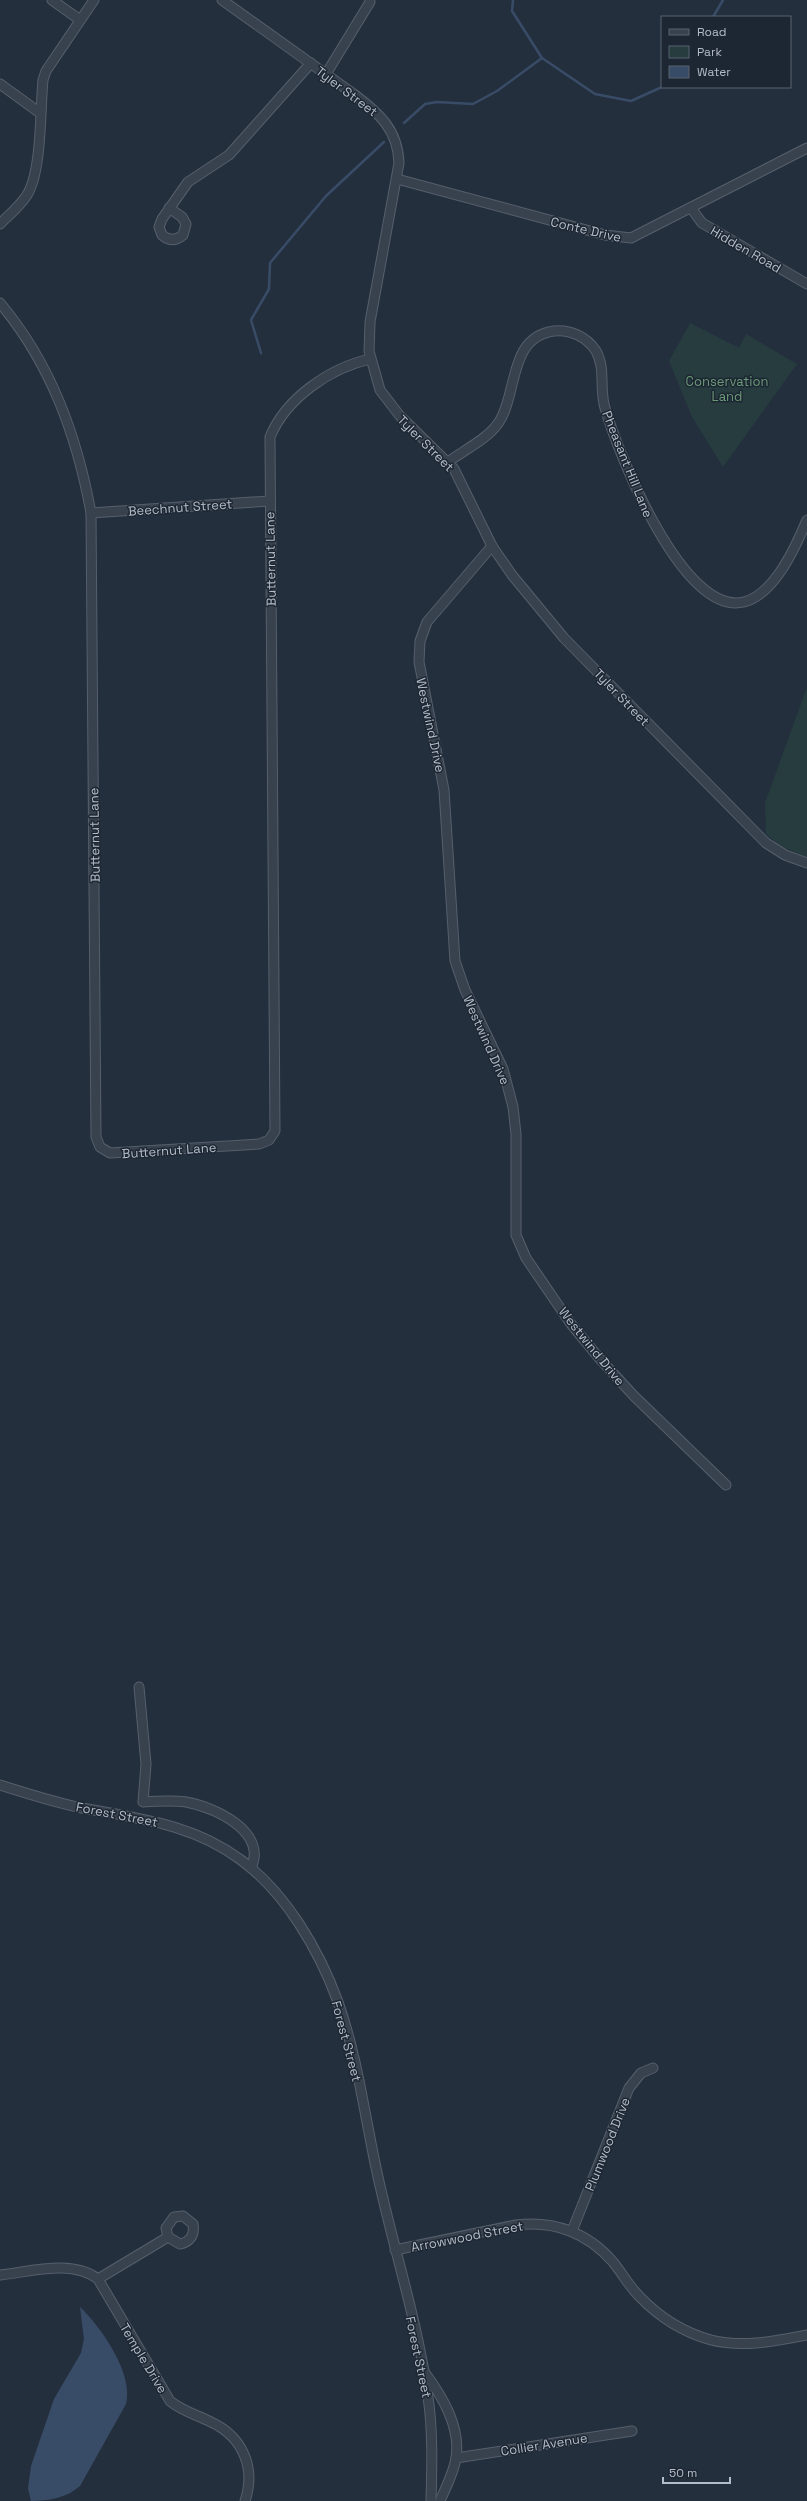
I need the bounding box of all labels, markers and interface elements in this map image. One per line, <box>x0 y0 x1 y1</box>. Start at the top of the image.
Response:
legend <box>661 16 791 88</box>
text: Road <box>697 24 726 40</box>
text: Park <box>697 44 722 60</box>
street label: Tyler Street <box>312 63 381 120</box>
text: Water <box>697 64 731 80</box>
street label: Conte Drive <box>549 213 623 246</box>
street label: Hidden Road <box>707 222 784 277</box>
park label: Conservation Land <box>686 373 768 405</box>
street label: Pheasant Hill Lane <box>598 408 657 520</box>
street label: Tyler Street <box>394 411 458 475</box>
street label: Beechnut Street <box>127 495 233 520</box>
street label: Butternut Lane <box>261 511 280 606</box>
street label: Tyler Street <box>590 665 653 730</box>
street label: Westwind Drive <box>412 676 449 774</box>
street label: Butternut Lane <box>85 787 104 882</box>
street label: Westwind Drive <box>459 993 514 1088</box>
street label: Butternut Lane <box>121 1139 217 1162</box>
street label: Westwind Drive <box>555 1304 628 1389</box>
street label: Forest Street <box>74 1798 159 1831</box>
street label: Forest Street <box>328 1999 365 2083</box>
street label: Plumwood Drive <box>581 2095 634 2193</box>
street label: Arrowwood Street <box>410 2217 525 2256</box>
street label: Forest Street <box>402 2315 435 2400</box>
street label: Temple Drive <box>116 2320 171 2396</box>
street label: Collier Avenue <box>499 2429 589 2460</box>
scale bar <box>663 2459 730 2485</box>
text: 50 m <box>669 2465 697 2481</box>

